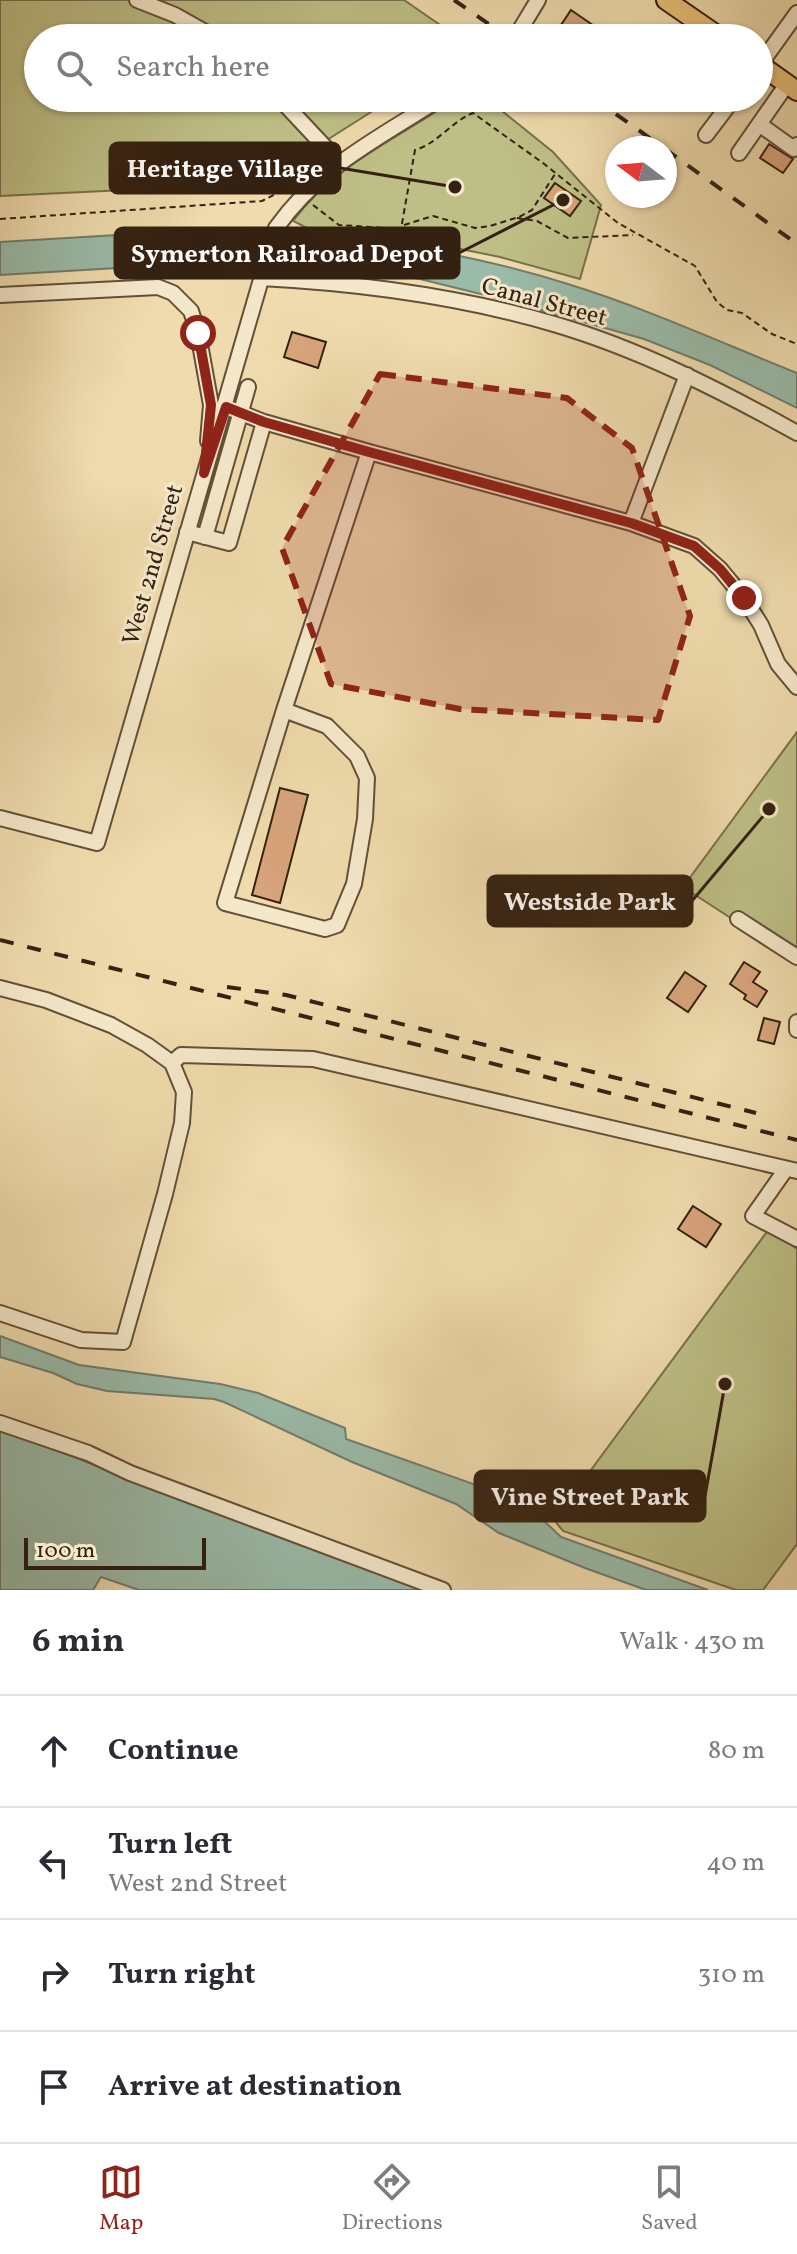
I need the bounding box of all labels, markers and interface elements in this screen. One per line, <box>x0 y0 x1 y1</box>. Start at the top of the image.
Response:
search box <box>24 24 773 112</box>
icon: search <box>52 46 96 90</box>
text: Search here <box>116 47 270 89</box>
north arrow <box>605 136 677 208</box>
callout: Heritage Village <box>110 143 340 193</box>
text: Heritage Village <box>127 152 323 188</box>
callout: Symerton Railroad Depot <box>115 228 459 278</box>
text: Symerton Railroad Depot <box>131 237 443 273</box>
street label: Canal Street <box>477 270 611 336</box>
route start <box>180 315 216 351</box>
street label: West 2nd Street <box>115 481 193 649</box>
route end <box>726 580 762 616</box>
callout: Westside Park <box>488 876 692 926</box>
text: Westside Park <box>504 885 676 921</box>
callout: Vine Street Park <box>475 1471 705 1521</box>
text: Vine Street Park <box>491 1480 689 1516</box>
scale bar <box>24 1534 206 1570</box>
text: 100 m <box>36 1536 95 1567</box>
text: 6 min <box>32 1619 125 1666</box>
text: Walk · 430 m <box>619 1624 765 1660</box>
icon: ahead <box>32 1729 76 1773</box>
text: Continue <box>108 1730 239 1772</box>
text: 80 m <box>708 1733 765 1769</box>
text: Turn left <box>108 1824 232 1866</box>
icon: left <box>32 1841 76 1885</box>
text: 40 m <box>706 1845 765 1881</box>
text: West 2nd Street <box>108 1866 287 1902</box>
icon: right <box>32 1953 76 1997</box>
text: Turn right <box>108 1954 256 1996</box>
text: 310 m <box>698 1957 765 1993</box>
icon: arrive <box>32 2065 76 2109</box>
text: Arrive at destination <box>108 2066 402 2108</box>
tab: Map <box>99 2160 143 2239</box>
tab: Directions <box>342 2160 443 2239</box>
tab: Saved <box>641 2160 698 2239</box>

